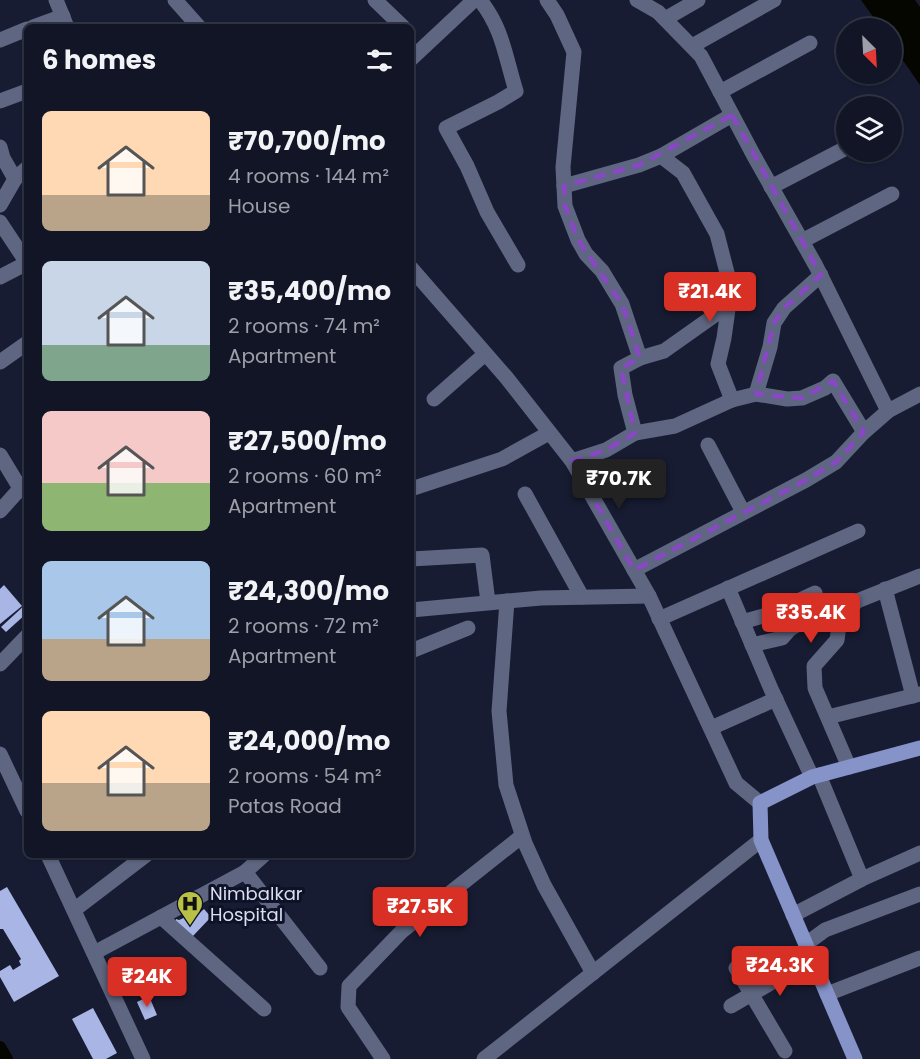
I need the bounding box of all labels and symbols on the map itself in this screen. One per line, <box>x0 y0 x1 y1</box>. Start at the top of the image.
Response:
north arrow <box>836 18 902 84</box>
pin: ₹21.4K <box>661 272 759 323</box>
pin: ₹70.7K <box>570 459 668 510</box>
pin: ₹35.4K <box>762 593 860 644</box>
place label: Nimbalkar Hospital <box>210 881 303 927</box>
pin: ₹27.5K <box>371 887 469 938</box>
hospital icon: Nimbalkar Hospital <box>175 889 205 927</box>
pin: ₹24.3K <box>731 946 829 997</box>
pin: ₹24K <box>111 957 183 1008</box>

